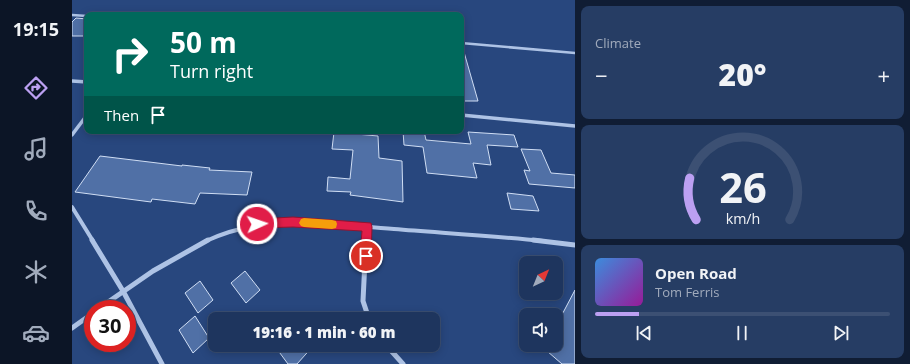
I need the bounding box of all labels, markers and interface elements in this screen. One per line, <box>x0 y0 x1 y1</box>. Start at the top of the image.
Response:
text: 19:15 <box>13 17 59 41</box>
text: 50 m <box>170 23 237 61</box>
icon: right <box>104 28 156 80</box>
text: Climate <box>595 34 641 52</box>
text: 20° <box>719 54 766 95</box>
text: Turn right <box>170 59 253 83</box>
text: − <box>595 60 608 90</box>
text: + <box>877 60 890 90</box>
icon: directions <box>22 74 50 102</box>
icon: arrive <box>147 104 169 126</box>
text: Then <box>104 105 139 125</box>
icon: music <box>22 135 50 163</box>
text: 26 <box>719 159 766 215</box>
icon: phone <box>22 197 50 225</box>
position arrow <box>236 203 278 245</box>
text: km/h <box>725 209 760 228</box>
pin <box>349 239 383 273</box>
icon: arrive <box>355 245 377 267</box>
north arrow <box>519 256 563 300</box>
map controls <box>519 256 563 352</box>
icon: climate <box>22 258 50 286</box>
text: Open Road <box>655 263 737 283</box>
text: Tom Ferris <box>655 283 720 301</box>
speed limit sign: 30 <box>84 300 136 352</box>
button: sound <box>519 308 563 352</box>
icon: car <box>22 319 50 347</box>
text: 19:16 · 1 min · 60 m <box>253 322 395 342</box>
icon: previous <box>633 322 655 344</box>
icon: pause <box>731 322 753 344</box>
icon: next <box>830 322 852 344</box>

